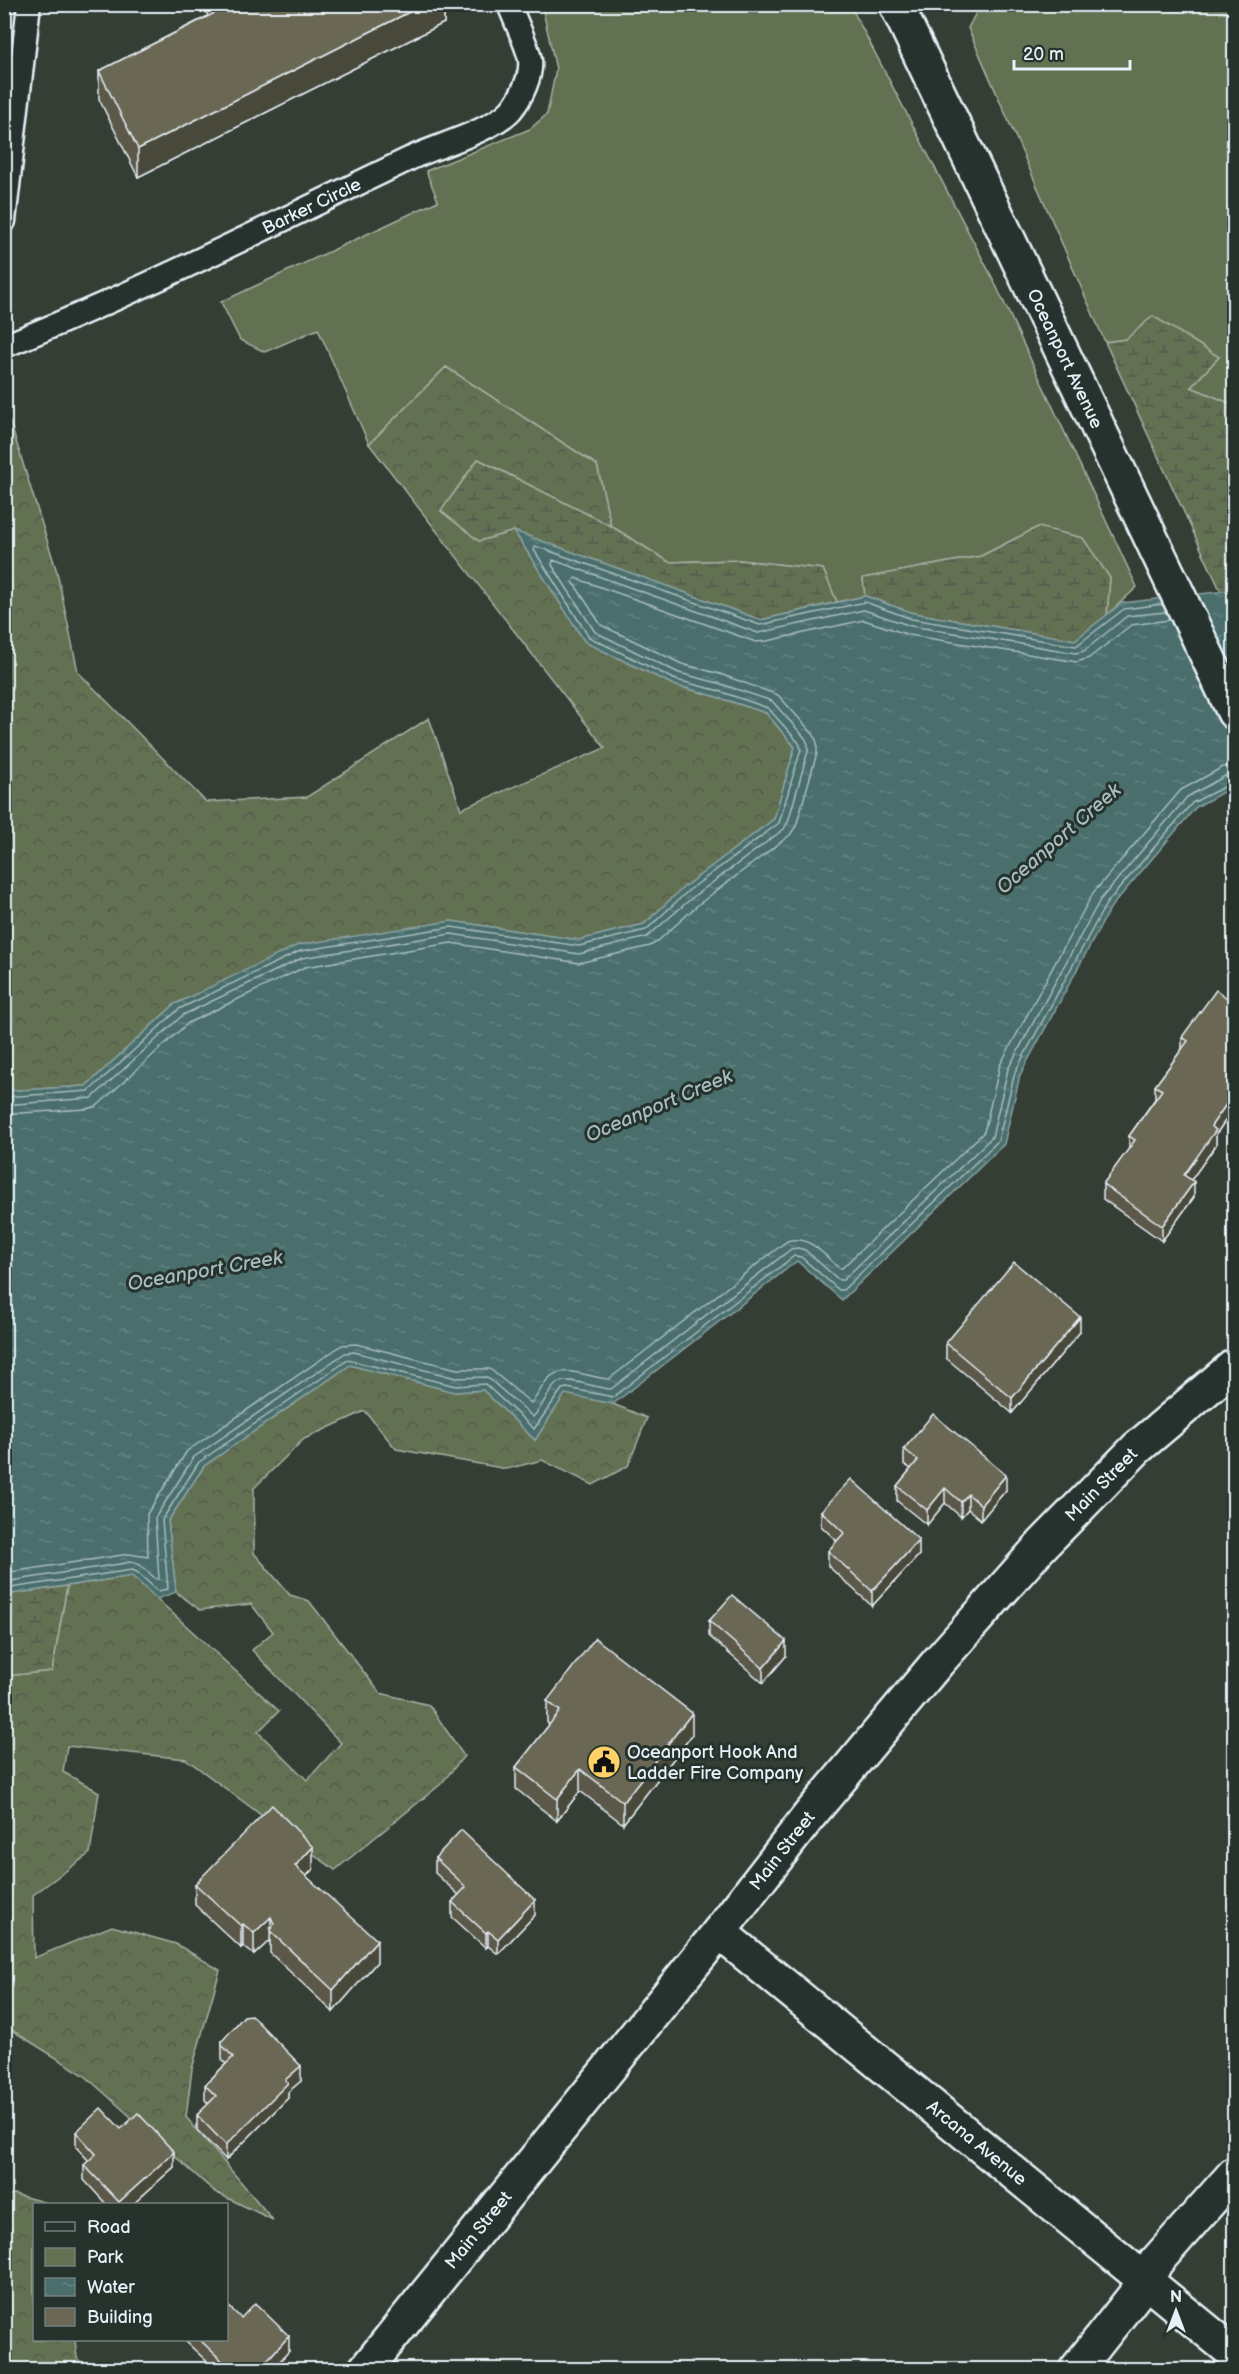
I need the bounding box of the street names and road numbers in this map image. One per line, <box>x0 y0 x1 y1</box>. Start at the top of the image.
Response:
street label: Barker Circle <box>259 173 365 239</box>
street label: Oceanport Avenue <box>1023 285 1108 432</box>
street label: Main Street <box>1061 1443 1142 1526</box>
street label: Main Street <box>745 1807 819 1894</box>
street label: Arcana Avenue <box>923 2096 1031 2190</box>
street label: Main Street <box>440 2186 516 2273</box>

